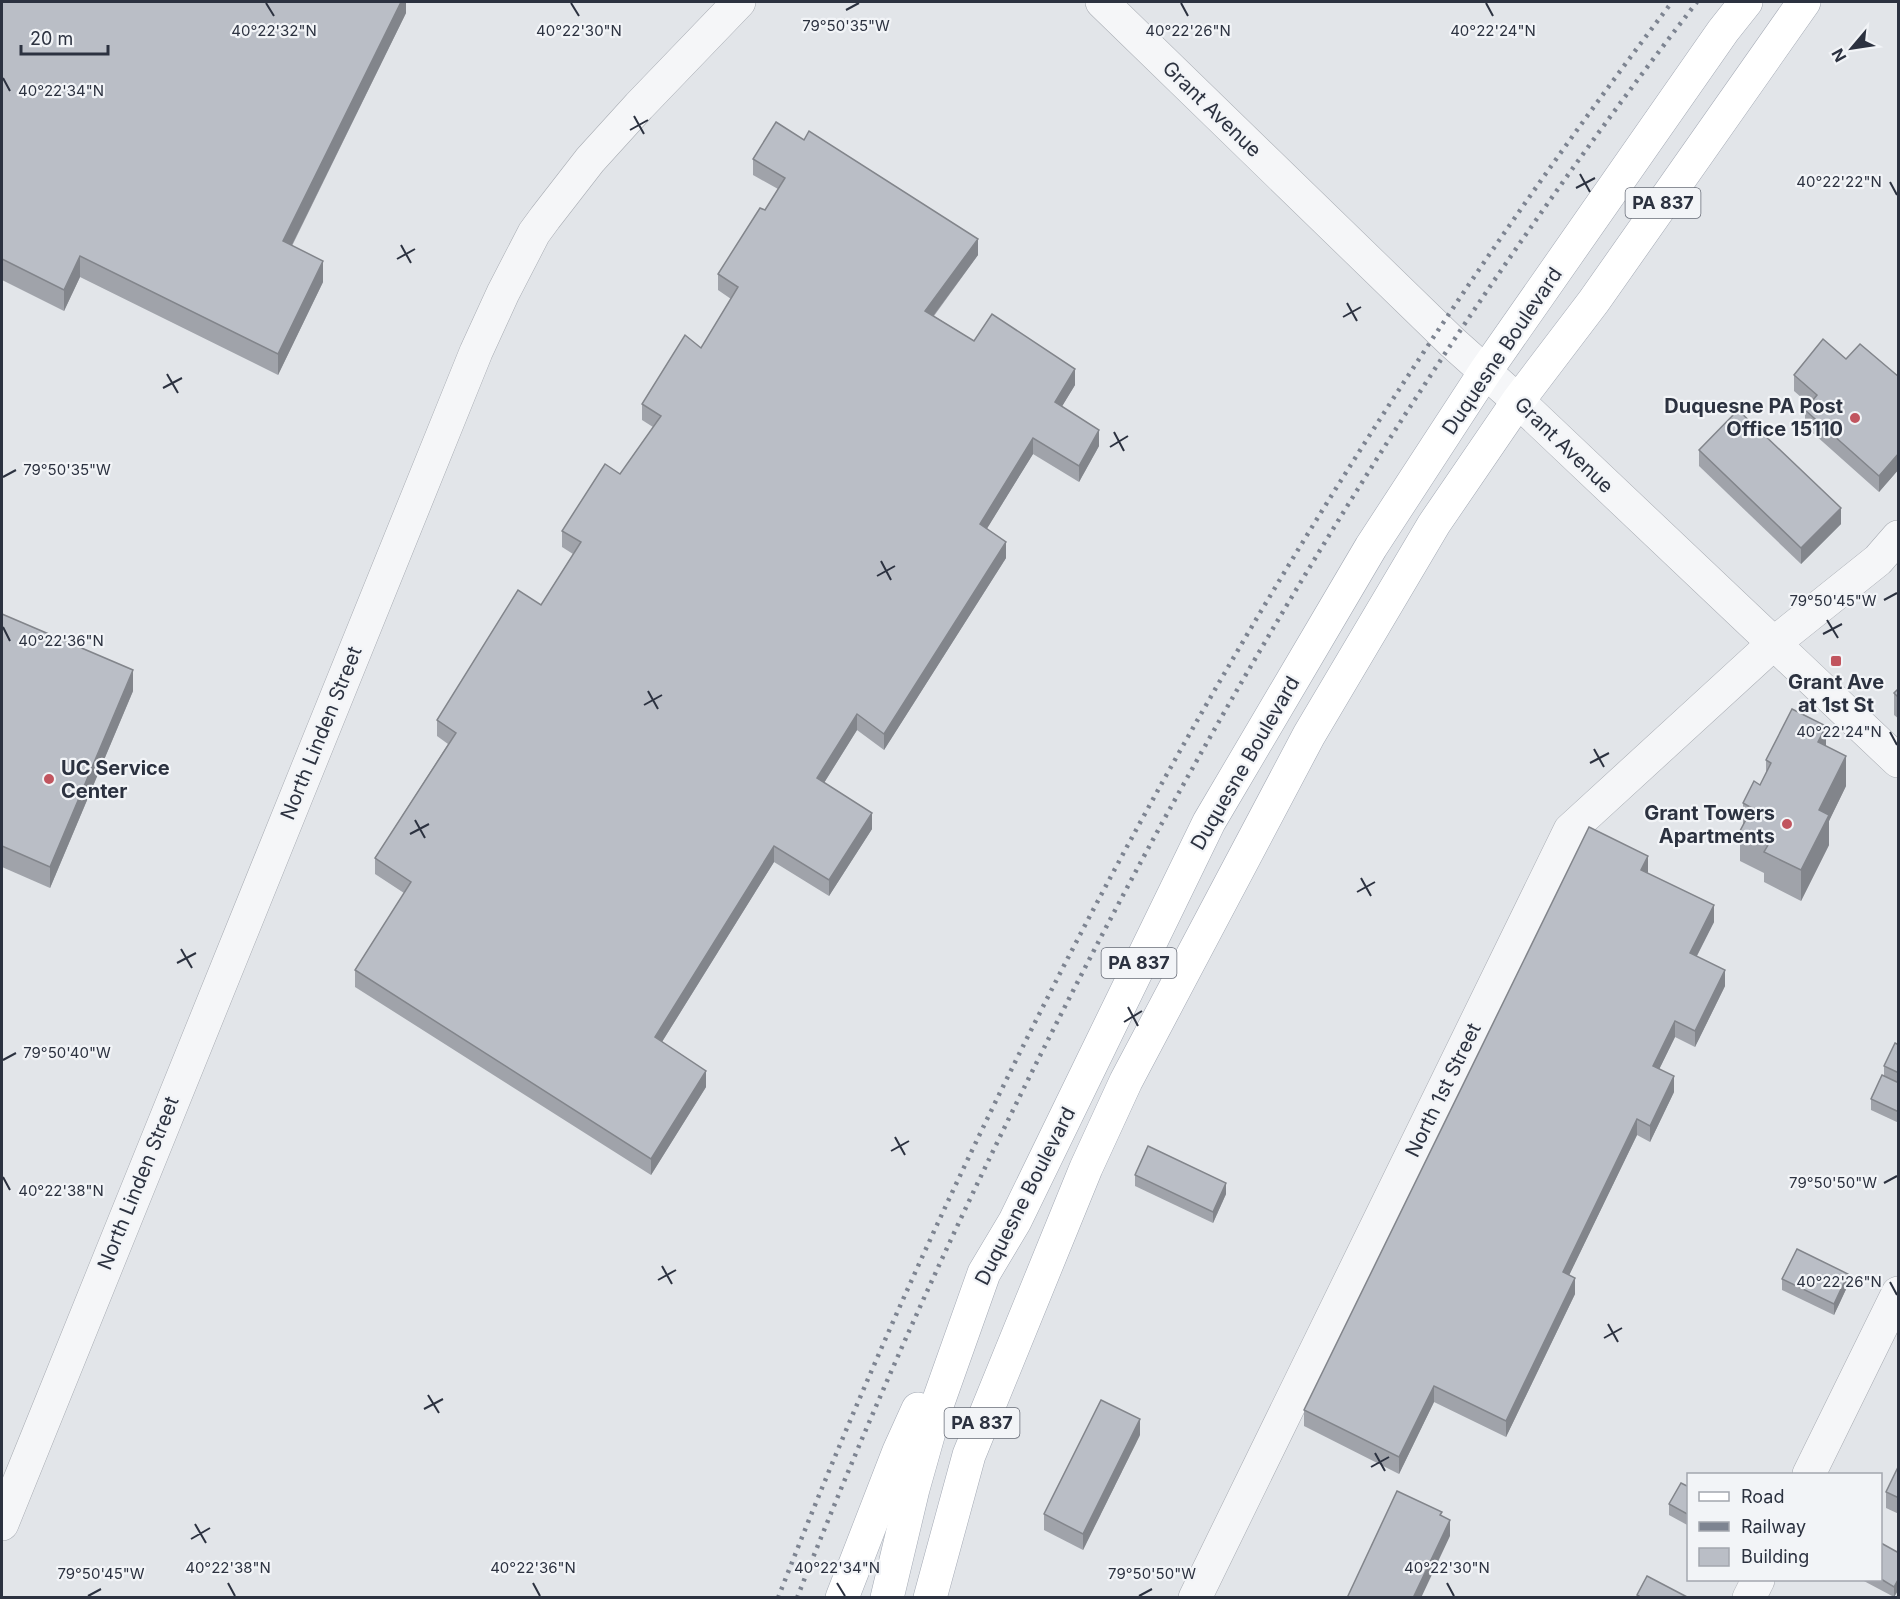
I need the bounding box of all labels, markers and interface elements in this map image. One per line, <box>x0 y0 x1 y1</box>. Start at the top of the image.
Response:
text: 79°50'35"W <box>802 16 890 35</box>
scale bar <box>21 18 108 56</box>
north arrow <box>1822 18 1882 78</box>
text: 40°22'32"N <box>231 21 317 40</box>
text: 40°22'30"N <box>536 21 622 40</box>
text: 40°22'26"N <box>1145 21 1231 40</box>
text: 40°22'24"N <box>1450 21 1536 40</box>
text: 20 m <box>30 28 73 49</box>
text: N <box>1827 45 1851 65</box>
street label: Grant Avenue <box>1158 56 1266 162</box>
text: 40°22'34"N <box>18 81 104 100</box>
text: 40°22'22"N <box>1796 172 1882 191</box>
road number: PA 837 <box>1626 188 1700 218</box>
street label: Duquesne Boulevard <box>1437 263 1567 439</box>
street label: Grant Avenue <box>1510 392 1618 498</box>
place label: Duquesne PA Post Office 15110 <box>1664 394 1843 441</box>
marker: Duquesne PA Post Office 15110 <box>1848 411 1862 425</box>
text: 79°50'35"W <box>23 460 111 479</box>
text: 79°50'45"W <box>1789 591 1877 610</box>
text: 40°22'36"N <box>18 631 104 650</box>
street label: North Linden Street <box>275 642 367 823</box>
marker: Grant Ave at 1st St <box>1829 654 1843 668</box>
place label: Grant Ave at 1st St <box>1788 670 1884 717</box>
street label: Duquesne Boulevard <box>1185 672 1305 854</box>
text: 40°22'24"N <box>1796 722 1882 741</box>
place label: UC Service Center <box>61 756 170 803</box>
marker: UC Service Center <box>42 772 56 786</box>
place label: Grant Towers Apartments <box>1644 801 1775 848</box>
marker: Grant Towers Apartments <box>1780 817 1794 831</box>
road number: PA 837 <box>1102 948 1176 978</box>
street label: North 1st Street <box>1400 1019 1486 1161</box>
text: 79°50'40"W <box>23 1043 111 1062</box>
street label: North Linden Street <box>92 1092 184 1273</box>
street label: Duquesne Boulevard <box>970 1103 1080 1289</box>
text: 79°50'50"W <box>1789 1173 1877 1192</box>
text: 40°22'38"N <box>18 1181 104 1200</box>
text: 40°22'26"N <box>1796 1272 1882 1291</box>
road number: PA 837 <box>944 1408 1020 1438</box>
legend <box>1687 1473 1882 1581</box>
text: Road <box>1741 1486 1784 1507</box>
text: Railway <box>1741 1516 1806 1537</box>
text: Building <box>1741 1546 1809 1567</box>
text: 40°22'38"N <box>185 1558 271 1577</box>
text: 40°22'36"N <box>490 1558 576 1577</box>
text: 40°22'34"N <box>794 1558 880 1577</box>
text: 40°22'30"N <box>1404 1558 1490 1577</box>
text: 79°50'45"W <box>57 1564 145 1583</box>
text: 79°50'50"W <box>1108 1564 1196 1583</box>

